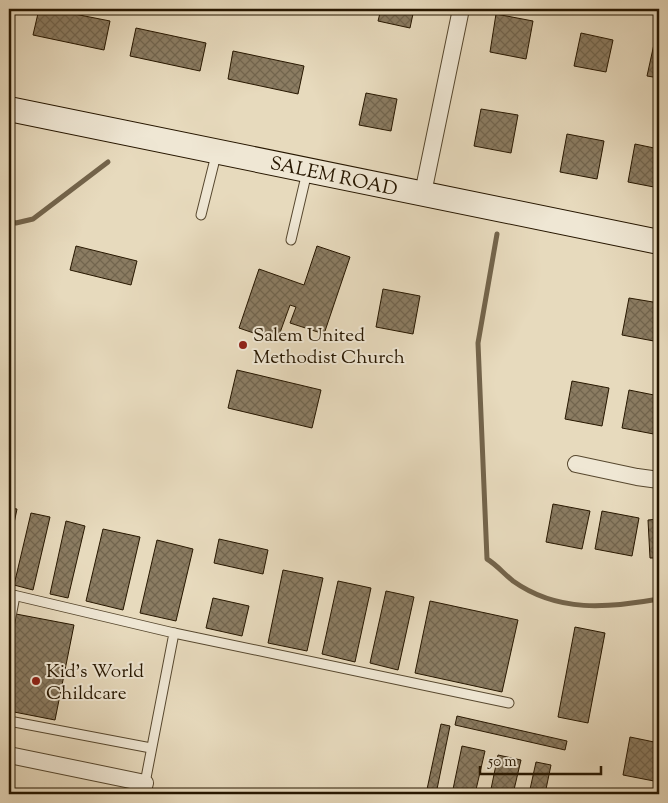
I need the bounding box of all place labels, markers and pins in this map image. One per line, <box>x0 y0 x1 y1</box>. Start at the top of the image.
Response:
place label: Salem United Methodist Church <box>253 323 405 372</box>
marker: Salem United Methodist Church <box>237 339 249 351</box>
place label: Kid's World Childcare <box>46 659 144 708</box>
marker: Kid's World Childcare <box>30 675 42 687</box>

